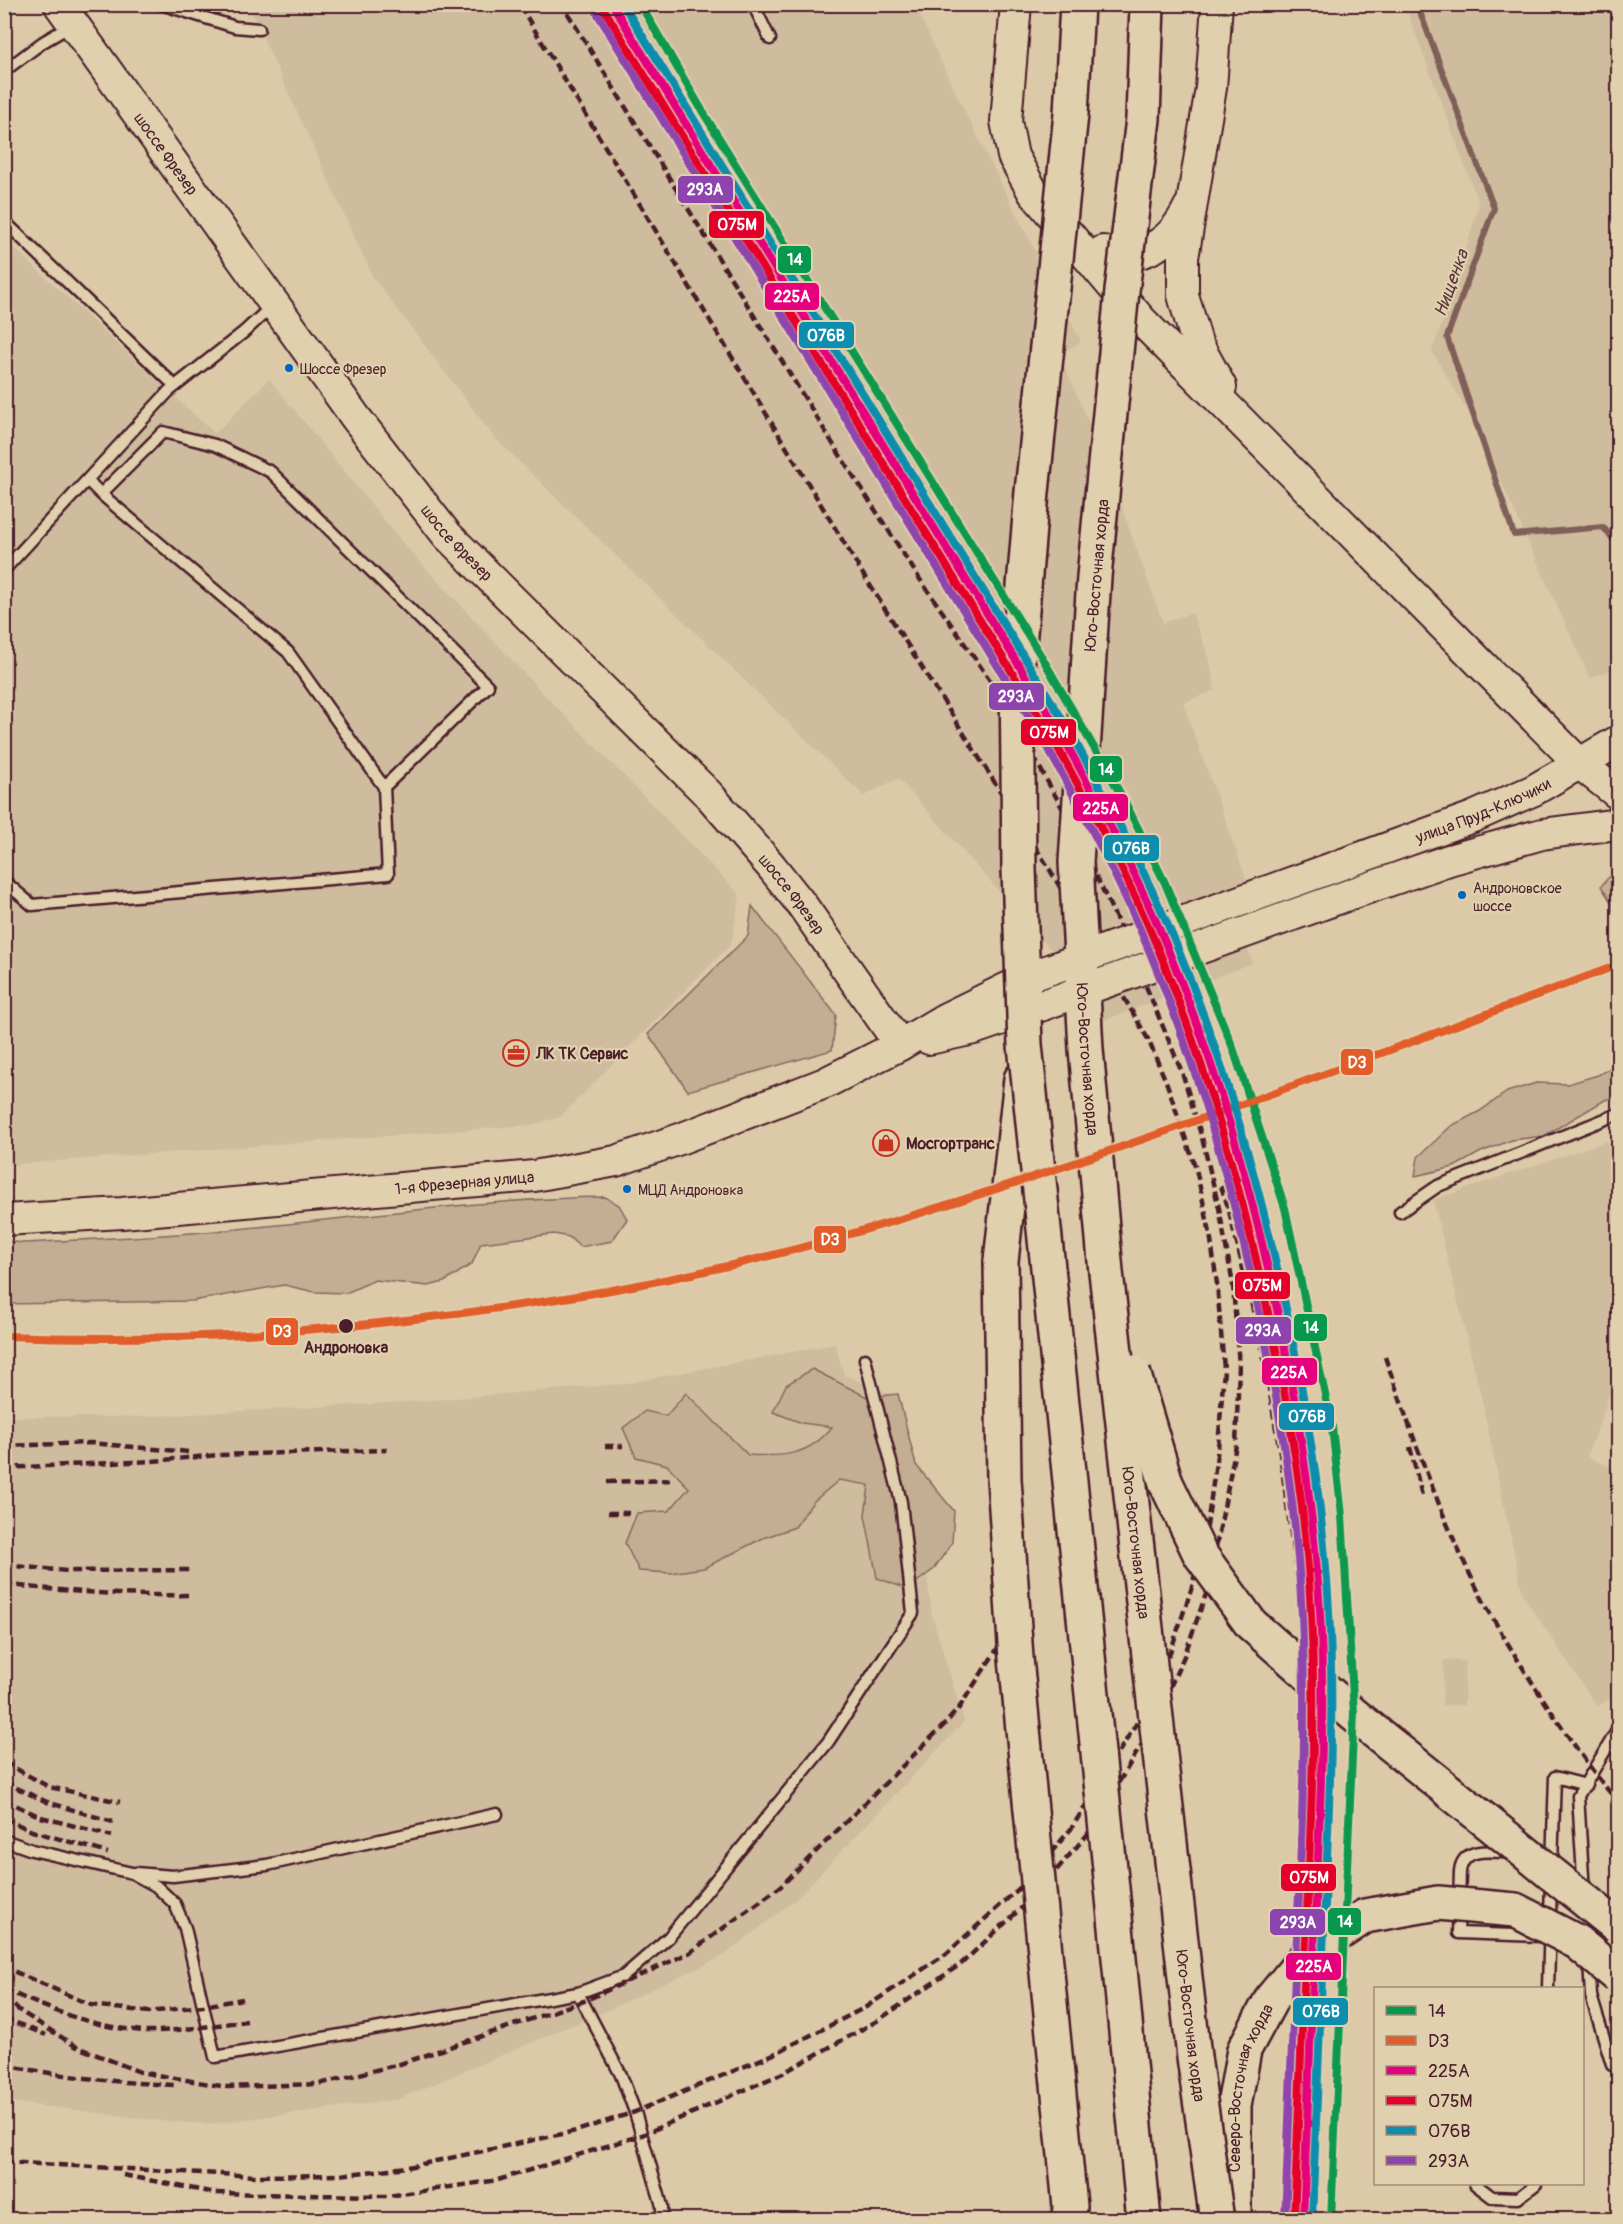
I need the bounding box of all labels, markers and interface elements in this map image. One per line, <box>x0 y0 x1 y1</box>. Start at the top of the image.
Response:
street label: шоссе Фрезер <box>129 109 202 199</box>
line badge: 293А <box>677 175 734 204</box>
text: 293А <box>687 180 724 200</box>
line badge: 075М <box>708 210 765 239</box>
text: 075М <box>717 215 757 235</box>
line badge: 14 <box>777 245 812 274</box>
water label: Нищенка <box>1429 245 1475 320</box>
text: 14 <box>787 250 803 270</box>
line badge: 225А <box>764 282 820 311</box>
text: 225А <box>774 287 811 307</box>
line badge: 076В <box>798 321 855 349</box>
text: 076В <box>807 326 845 346</box>
place label: Шоссе Фрезер <box>300 361 387 378</box>
marker: Шоссе Фрезер <box>283 362 295 374</box>
street label: Юго-Восточная хорда <box>1080 498 1114 652</box>
street label: шоссе Фрезер <box>416 501 496 586</box>
line badge: 293А <box>988 682 1045 711</box>
text: 293А <box>998 687 1035 707</box>
line badge: 075М <box>1020 718 1077 746</box>
text: 075М <box>1029 723 1069 743</box>
line badge: 14 <box>1089 755 1123 783</box>
text: 14 <box>1098 760 1114 780</box>
street label: улица Пруд-Ключики <box>1412 774 1554 848</box>
line badge: 225А <box>1072 793 1129 822</box>
text: 225А <box>1083 799 1120 819</box>
line badge: 076В <box>1103 834 1160 862</box>
text: 076В <box>1112 839 1150 859</box>
street label: шоссе Фрезер <box>754 850 829 939</box>
place label: Андроновское шоссе <box>1473 880 1562 915</box>
marker: Андроновское шоссе <box>1456 889 1468 901</box>
street label: Юго-Восточная хорда <box>1072 983 1103 1136</box>
office icon: ЛК ТК Сервис <box>501 1038 531 1068</box>
place label: ЛК ТК Сервис <box>535 1044 628 1064</box>
line badge: D3 <box>1340 1048 1374 1076</box>
text: D3 <box>1348 1053 1367 1073</box>
shop icon: Мосгортранс <box>871 1128 901 1158</box>
place label: Мосгортранс <box>906 1134 995 1154</box>
street label: 1-я Фрезерная улица <box>394 1167 535 1199</box>
place label: МЦД Андроновка <box>638 1182 743 1199</box>
marker: МЦД Андроновка <box>621 1183 633 1195</box>
line badge: D3 <box>813 1225 847 1254</box>
text: D3 <box>821 1230 840 1250</box>
line badge: 075М <box>1234 1271 1291 1300</box>
text: 075М <box>1242 1276 1282 1296</box>
line badge: 14 <box>1293 1313 1328 1342</box>
line badge: 293А <box>1235 1316 1292 1345</box>
line badge: D3 <box>265 1317 299 1346</box>
marker: Андроновка <box>337 1317 355 1335</box>
text: 14 <box>1303 1318 1319 1338</box>
text: 293А <box>1245 1321 1282 1341</box>
text: D3 <box>273 1322 292 1342</box>
place label: Андроновка <box>304 1338 389 1358</box>
line badge: 225А <box>1261 1357 1318 1386</box>
text: 225А <box>1271 1363 1308 1383</box>
line badge: 076В <box>1278 1402 1335 1431</box>
text: 076В <box>1288 1407 1326 1427</box>
street label: Юго-Восточная хорда <box>1117 1466 1154 1620</box>
line badge: 075М <box>1280 1863 1337 1892</box>
text: 075М <box>1289 1868 1329 1888</box>
line badge: 14 <box>1327 1907 1362 1936</box>
line badge: 293А <box>1269 1908 1326 1936</box>
text: 14 <box>1337 1912 1353 1932</box>
text: 293А <box>1280 1913 1317 1933</box>
street label: Юго-Восточная хорда <box>1171 1949 1209 2103</box>
line badge: 225А <box>1285 1952 1342 1981</box>
text: 225А <box>1296 1957 1333 1977</box>
legend <box>1374 1987 1584 2185</box>
line badge: 076В <box>1292 1997 1349 2026</box>
text: 14 <box>1428 2000 1446 2023</box>
street label: Северо-Восточная хорда <box>1225 2001 1278 2172</box>
text: 076В <box>1302 2002 1340 2022</box>
text: D3 <box>1428 2030 1449 2053</box>
text: 225А <box>1428 2060 1470 2083</box>
text: 075М <box>1428 2090 1473 2113</box>
text: 076В <box>1428 2120 1470 2143</box>
text: 293А <box>1428 2150 1469 2173</box>

